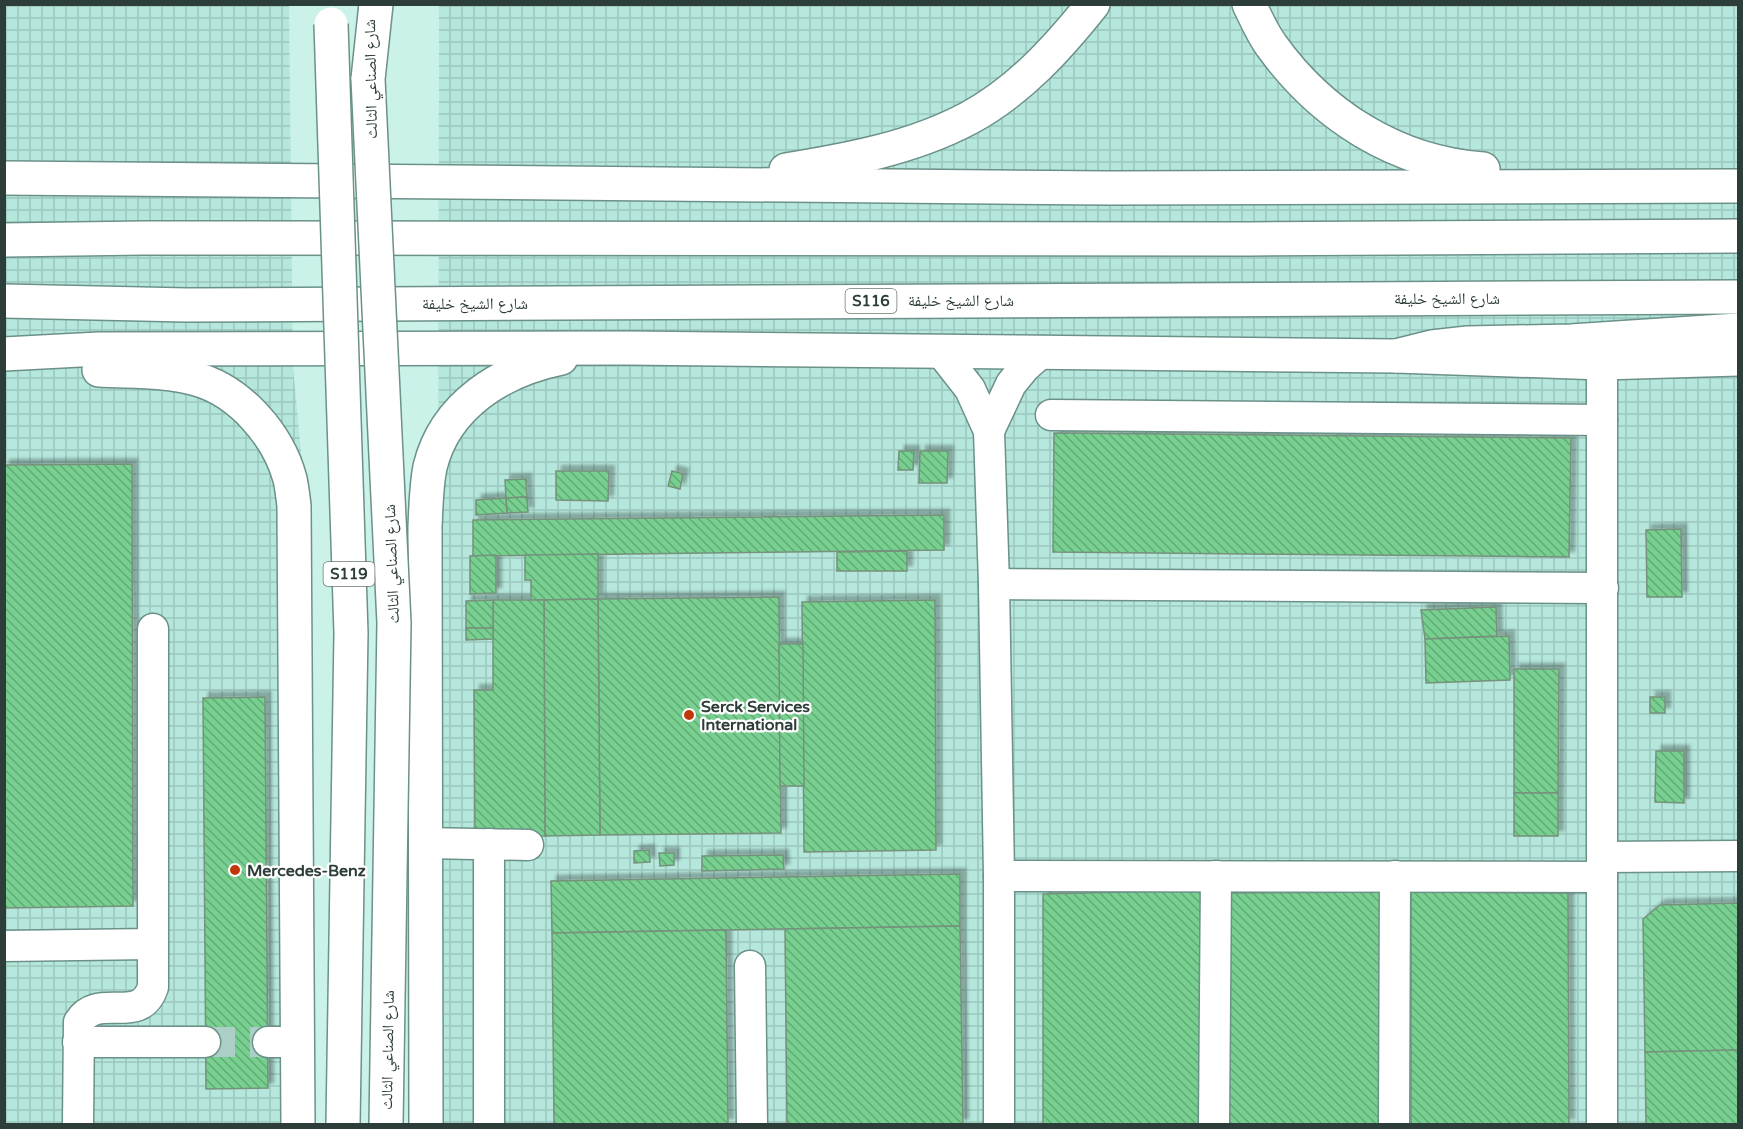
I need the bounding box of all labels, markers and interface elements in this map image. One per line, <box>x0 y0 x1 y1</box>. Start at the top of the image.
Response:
street label: شارع الصناعي الثالث <box>360 19 384 139</box>
road number: S116 <box>846 289 896 313</box>
street label: شارع الشيخ خليفة <box>1394 289 1500 309</box>
street label: شارع الشيخ خليفة <box>908 291 1014 311</box>
street label: شارع الشيخ خليفة <box>422 294 528 314</box>
street label: شارع الصناعي الثالث <box>380 504 406 624</box>
road number: S119 <box>324 562 374 586</box>
place label: Serck Services International <box>701 697 810 735</box>
marker: Serck Services International <box>682 708 696 722</box>
place label: Mercedes-Benz <box>247 861 366 881</box>
marker: Mercedes-Benz <box>228 863 242 877</box>
street label: شارع الصناعي الثالث <box>377 990 401 1110</box>

